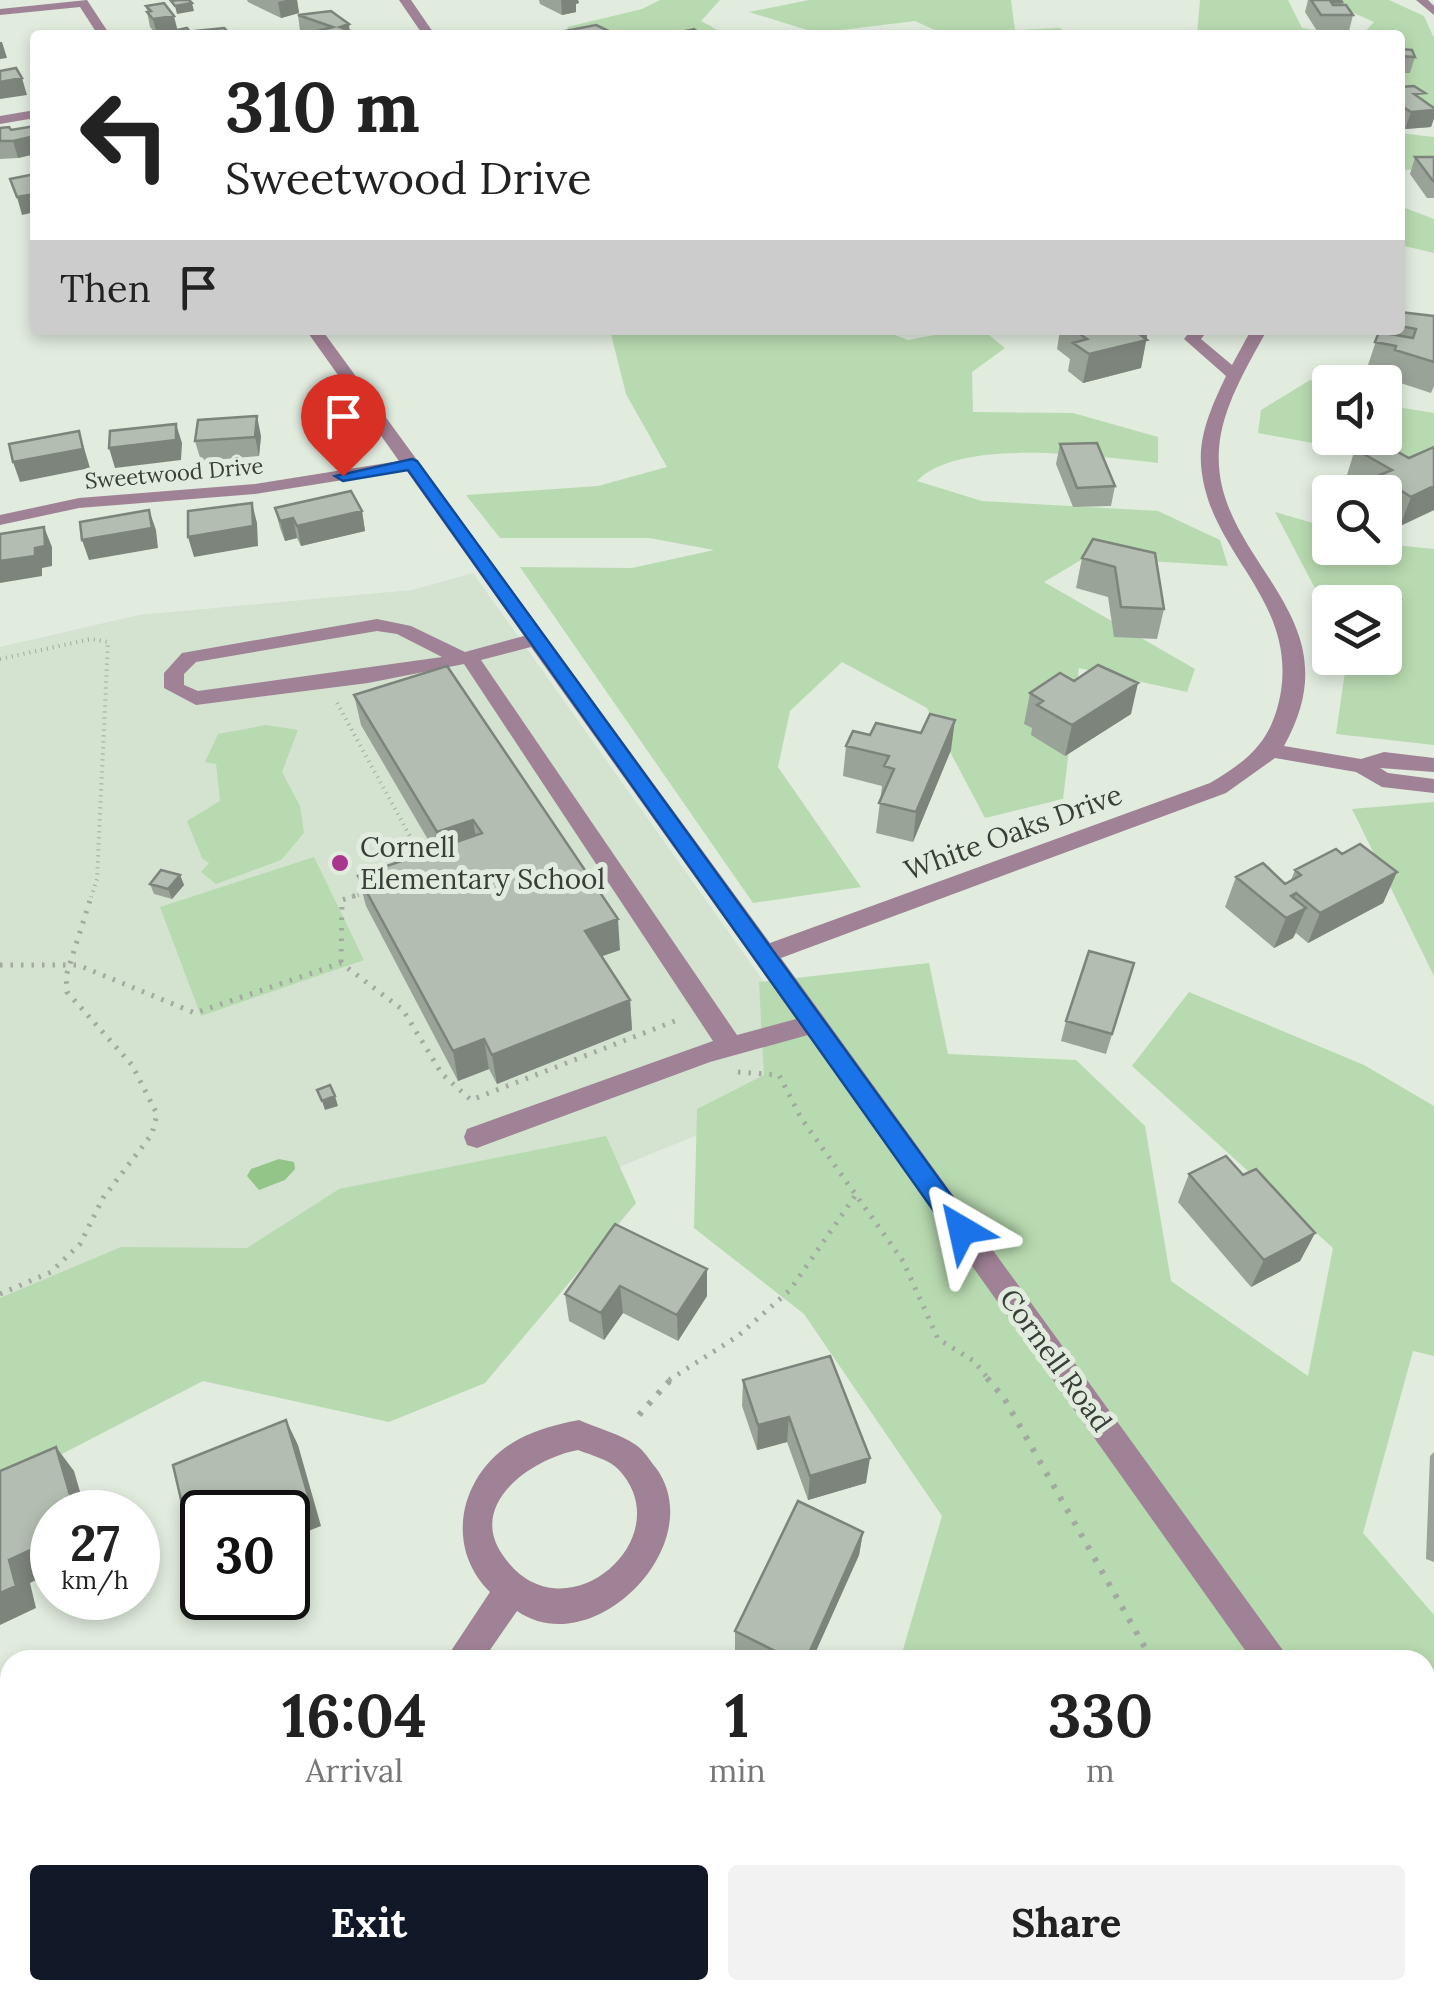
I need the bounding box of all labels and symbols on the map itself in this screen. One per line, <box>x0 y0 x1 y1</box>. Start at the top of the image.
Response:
pin <box>301 374 386 477</box>
street label: Sweetwood Drive <box>83 451 265 495</box>
street label: White Oaks Drive <box>899 776 1127 888</box>
place label: Cornell Elementary School <box>360 829 605 897</box>
marker: Cornell Elementary School <box>329 852 351 874</box>
position arrow <box>910 1178 1014 1282</box>
street label: Cornell Road <box>992 1282 1120 1438</box>
speed limit sign: 30 <box>180 1490 310 1620</box>

